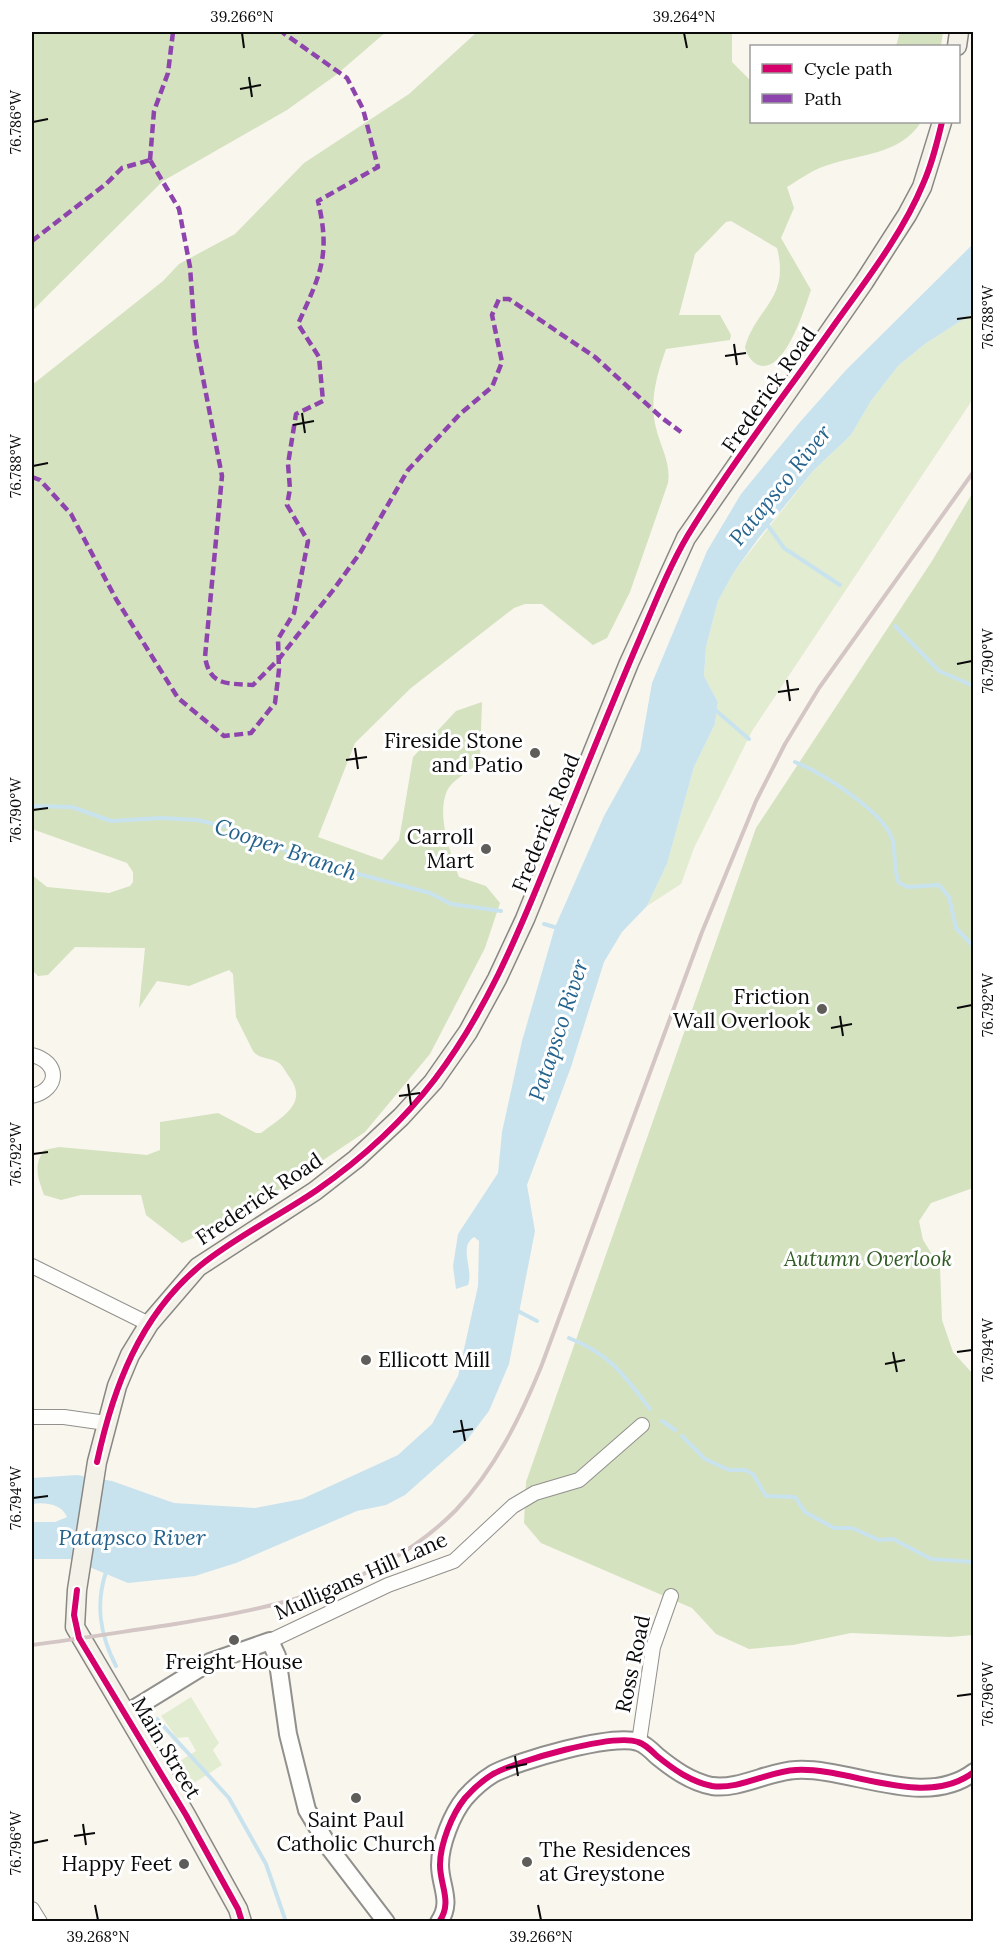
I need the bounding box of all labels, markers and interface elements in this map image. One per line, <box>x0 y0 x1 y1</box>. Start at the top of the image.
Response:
text: 39.266°N <box>210 7 274 26</box>
text: 39.264°N <box>653 7 715 26</box>
legend <box>750 45 960 123</box>
text: Cycle path <box>804 57 893 80</box>
text: Path <box>804 87 842 110</box>
text: 76.786°W <box>6 89 25 154</box>
text: 76.788°W <box>978 284 997 349</box>
street label: Frederick Road <box>715 322 822 458</box>
water label: Patapsco River <box>723 418 838 551</box>
text: 76.788°W <box>6 433 25 498</box>
text: 76.790°W <box>978 628 997 693</box>
place label: Fireside Stone and Patio <box>384 727 523 778</box>
marker: Fireside Stone and Patio <box>528 746 542 760</box>
street label: Frederick Road <box>505 750 586 896</box>
text: 76.790°W <box>6 777 25 842</box>
water label: Cooper Branch <box>211 812 361 887</box>
place label: Carroll Mart <box>407 823 475 874</box>
marker: Carroll Mart <box>479 842 493 856</box>
water label: Patapsco River <box>522 955 594 1104</box>
text: 76.792°W <box>978 972 997 1037</box>
place label: Friction Wall Overlook <box>673 983 811 1034</box>
marker: Friction Wall Overlook <box>815 1002 829 1016</box>
text: 76.792°W <box>6 1121 25 1186</box>
street label: Frederick Road <box>190 1146 327 1251</box>
park label: Autumn Overlook <box>783 1245 952 1272</box>
text: 76.794°W <box>978 1317 997 1382</box>
place label: Ellicott Mill <box>378 1346 490 1373</box>
marker: Ellicott Mill <box>359 1353 373 1367</box>
text: 76.794°W <box>6 1465 25 1530</box>
water label: Patapsco River <box>58 1523 207 1551</box>
street label: Mulligans Hill Lane <box>270 1525 451 1626</box>
street label: Ross Road <box>609 1613 656 1715</box>
marker: Freight House <box>227 1633 241 1647</box>
place label: Freight House <box>165 1648 303 1675</box>
text: 76.796°W <box>978 1661 997 1726</box>
street label: Main Street <box>126 1692 208 1804</box>
marker: Saint Paul Catholic Church <box>349 1791 363 1805</box>
place label: Saint Paul Catholic Church <box>276 1806 436 1857</box>
text: 76.796°W <box>6 1810 25 1875</box>
place label: The Residences at Greystone <box>539 1836 691 1887</box>
place label: Happy Feet <box>62 1850 173 1877</box>
marker: The Residences at Greystone <box>520 1855 534 1869</box>
marker: Happy Feet <box>177 1857 191 1871</box>
text: 39.268°N <box>66 1927 130 1946</box>
text: 39.266°N <box>509 1927 573 1946</box>

